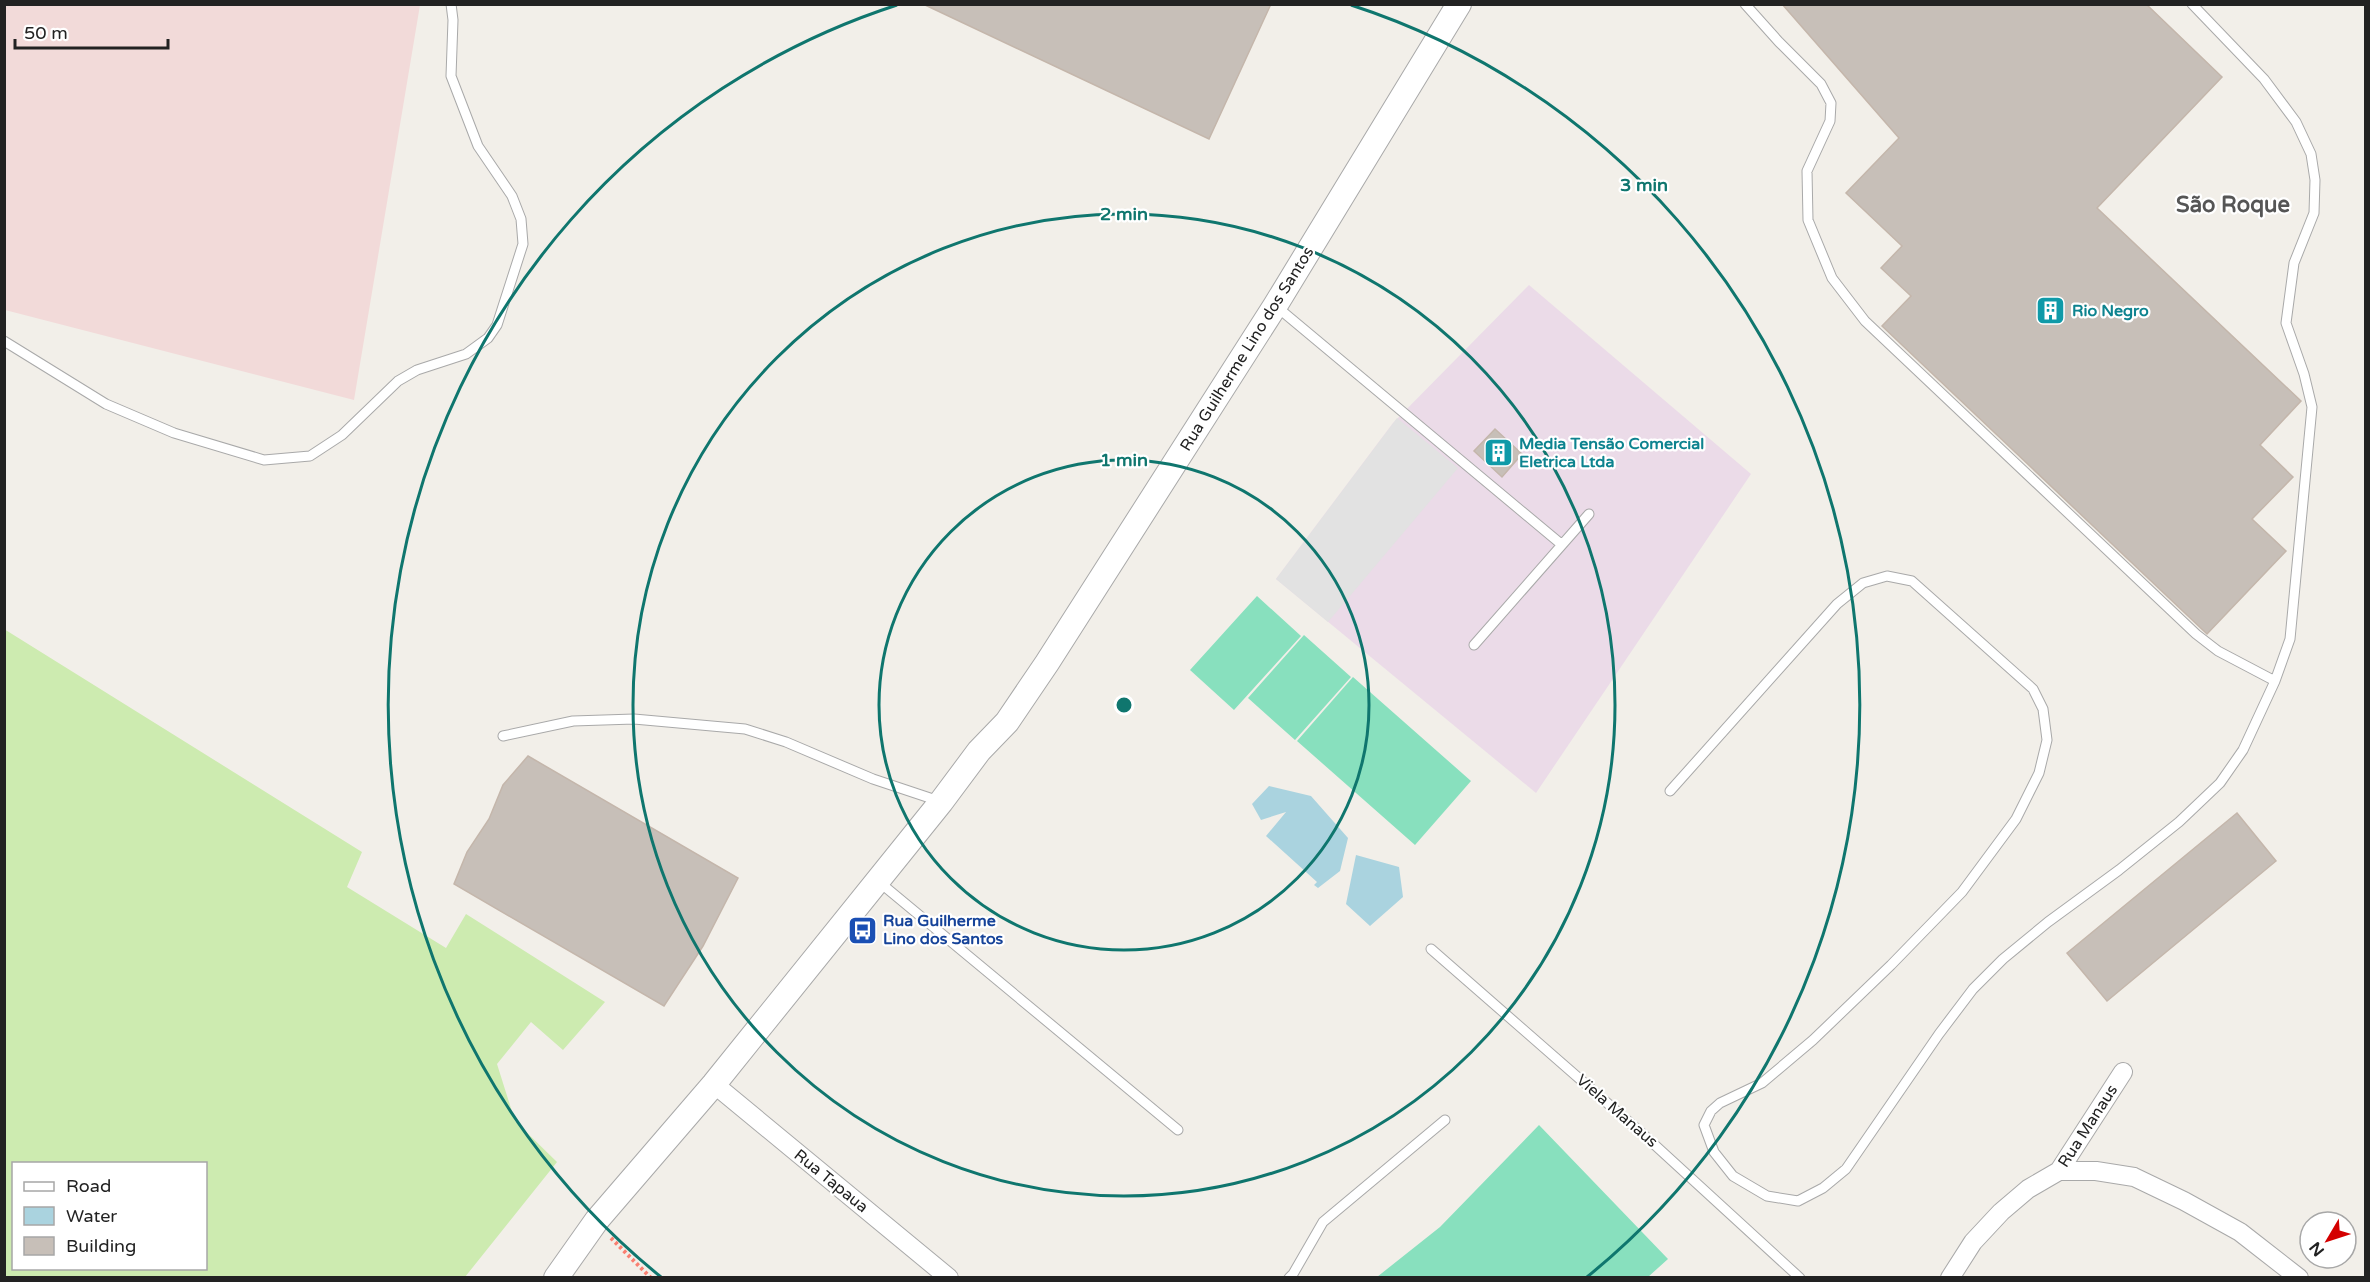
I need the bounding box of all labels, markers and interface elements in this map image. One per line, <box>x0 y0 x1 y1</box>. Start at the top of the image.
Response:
scale bar <box>15 12 168 50</box>
text: 50 m <box>24 22 68 44</box>
text: 3 min <box>1620 174 1668 196</box>
district label: São Roque <box>2176 192 2290 218</box>
text: 2 min <box>1100 203 1148 225</box>
street label: Rua Guilherme Lino dos Santos <box>1176 243 1318 455</box>
building icon: Rio Negro <box>2035 295 2067 327</box>
place label: Rio Negro <box>2072 301 2149 321</box>
place label: Media Tensão Comercial Eletrica Ltda <box>1519 434 1704 472</box>
building icon: Media Tensão Comercial Eletrica Ltda <box>1482 437 1514 469</box>
text: 1 min <box>1100 449 1148 471</box>
centre of rings <box>1114 695 1134 715</box>
place label: Rua Guilherme Lino dos Santos <box>883 911 1004 949</box>
bus stop icon: Rua Guilherme Lino dos Santos <box>846 914 878 946</box>
street label: Viela Manaus <box>1572 1070 1662 1152</box>
street label: Rua Manaus <box>2054 1081 2122 1171</box>
street label: Rua Tapaua <box>790 1145 872 1217</box>
legend <box>12 1162 207 1270</box>
text: Road <box>66 1175 111 1197</box>
text: Water <box>66 1205 117 1227</box>
north arrow <box>2298 1210 2358 1270</box>
text: Building <box>66 1235 136 1257</box>
text: N <box>2305 1238 2329 1260</box>

